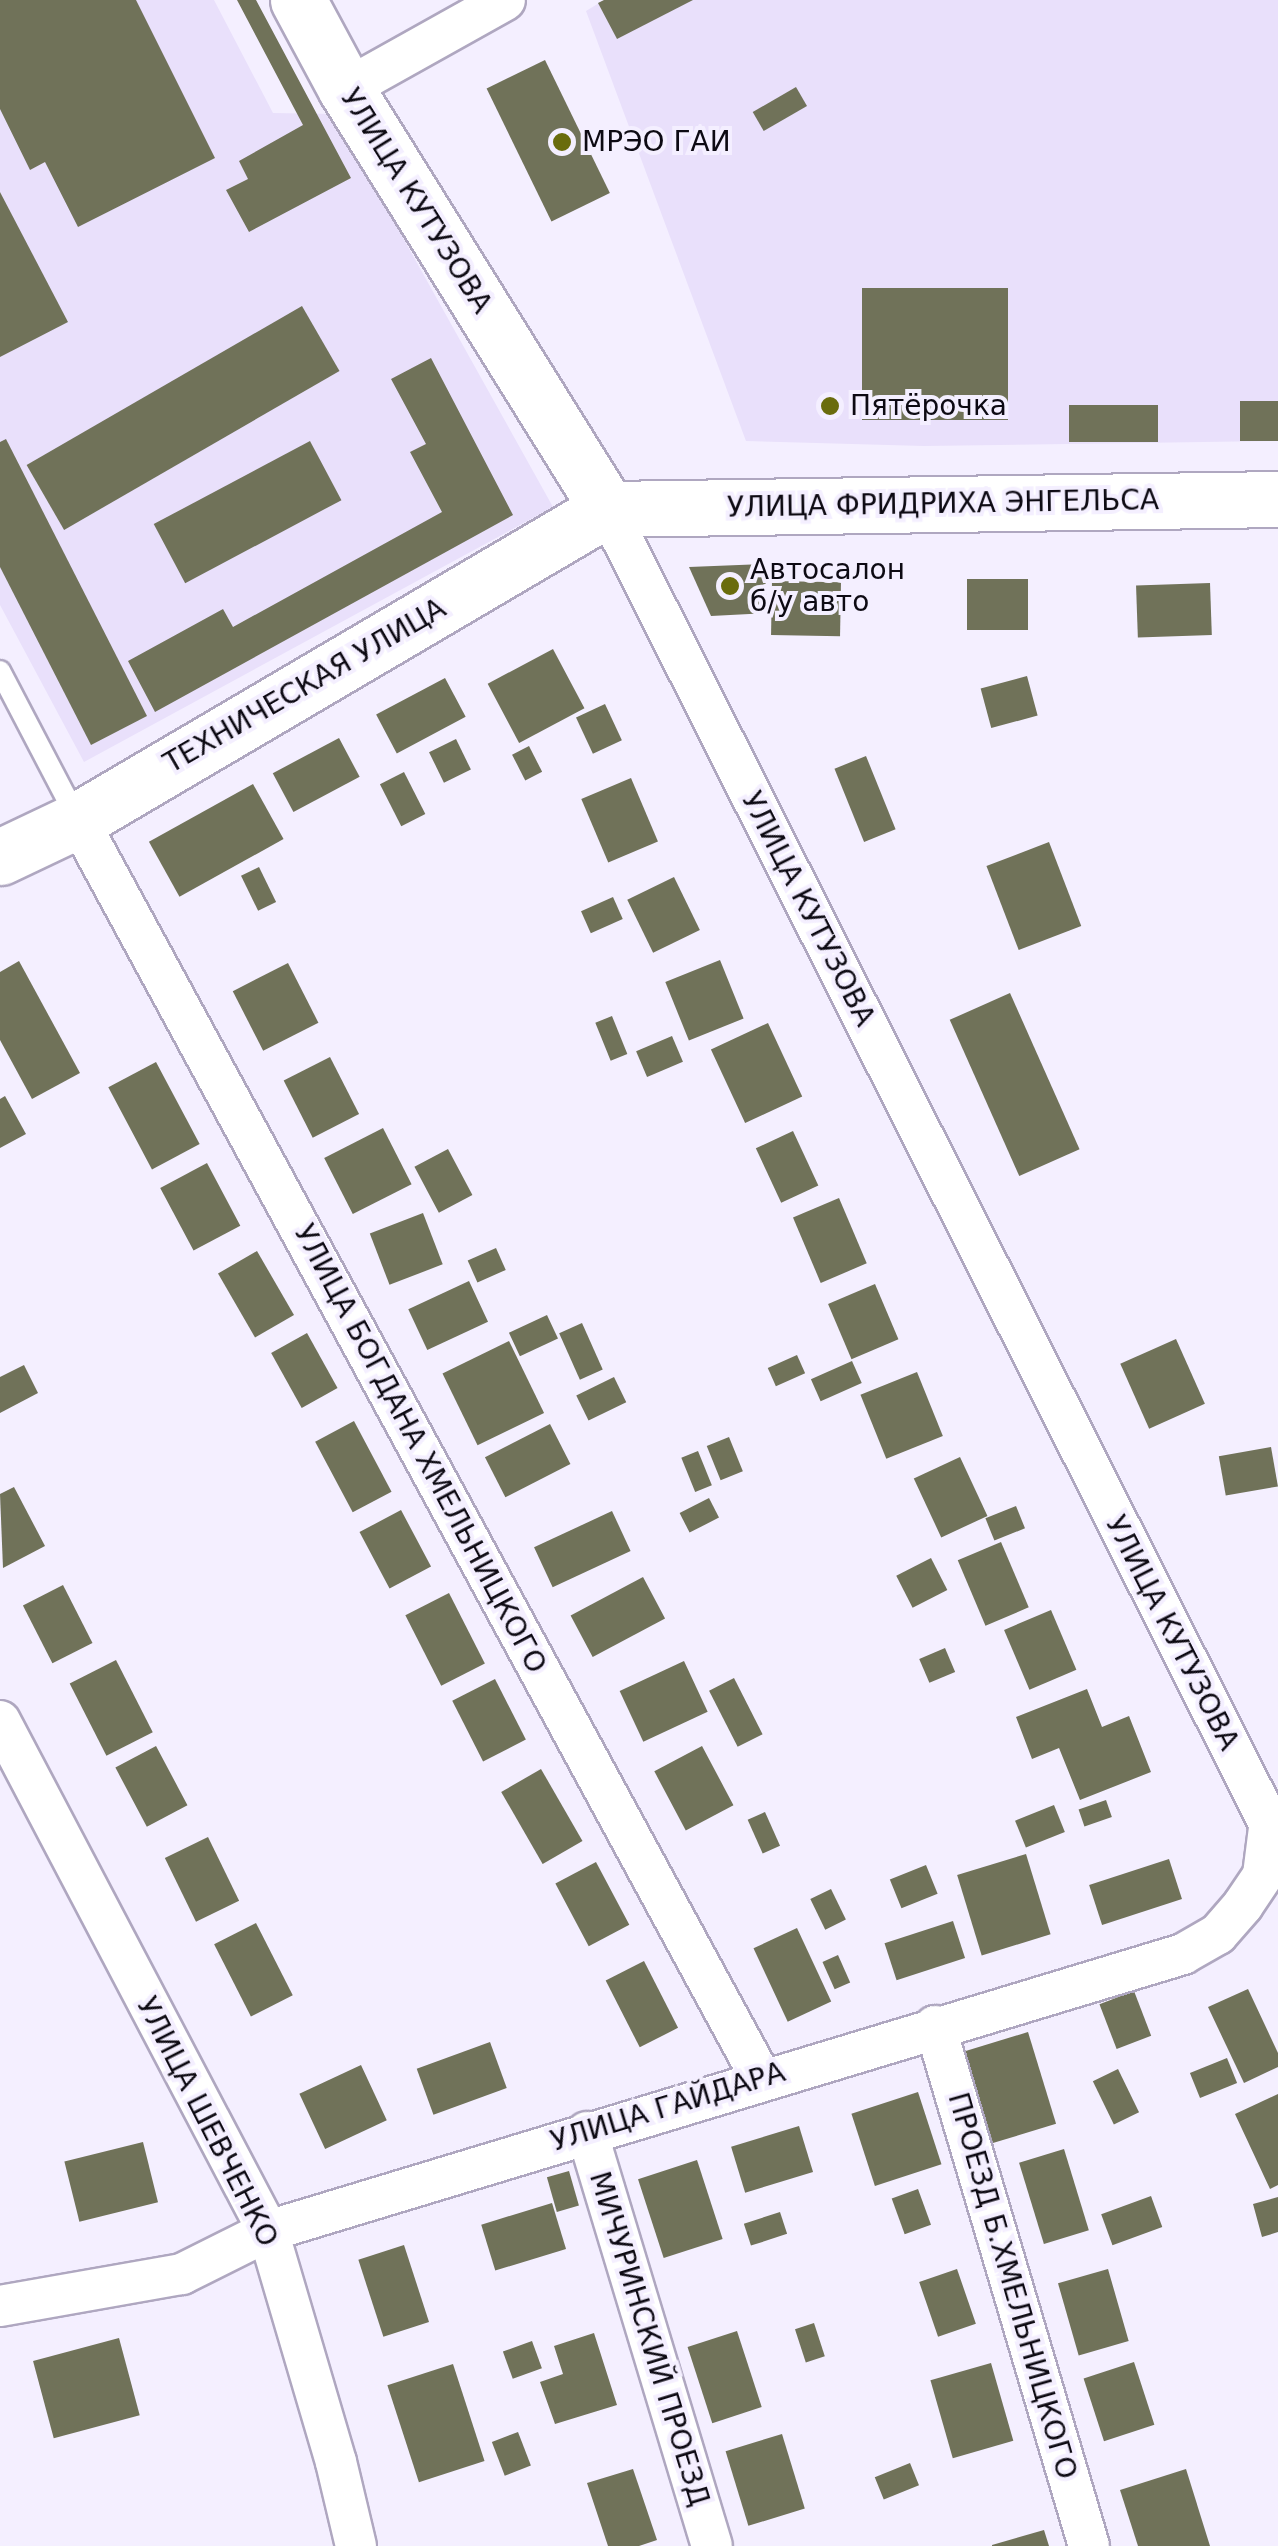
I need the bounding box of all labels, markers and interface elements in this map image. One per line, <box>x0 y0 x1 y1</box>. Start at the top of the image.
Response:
street label: УЛИЦА КУТУЗОВА <box>333 83 499 319</box>
place label: МРЭО ГАИ <box>582 125 731 159</box>
marker: МРЭО ГАИ <box>551 131 573 153</box>
place label: Пятёрочка <box>850 389 1007 423</box>
marker: Пятёрочка <box>819 395 841 417</box>
street label: УЛИЦА ФРИДРИХА ЭНГЕЛЬСА <box>727 483 1159 525</box>
place label: Автосалон б/у авто <box>750 553 905 619</box>
marker: Автосалон б/у авто <box>719 575 741 597</box>
street label: ТЕХНИЧЕСКАЯ УЛИЦА <box>158 592 452 780</box>
street label: УЛИЦА КУТУЗОВА <box>734 786 882 1032</box>
street label: УЛИЦА БОГДАНА ХМЕЛЬНИЦКОГО <box>287 1219 553 1679</box>
street label: УЛИЦА КУТУЗОВА <box>1098 1510 1246 1756</box>
street label: УЛИЦА ШЕВЧЕНКО <box>129 1992 285 2252</box>
street label: УЛИЦА ГАЙДАРА <box>547 2055 789 2159</box>
street label: ПРОЕЗД Б.ХМЕЛЬНИЦКОГО <box>941 2089 1083 2483</box>
street label: МИЧУРИНСКИЙ ПРОЕЗД <box>582 2168 716 2510</box>

